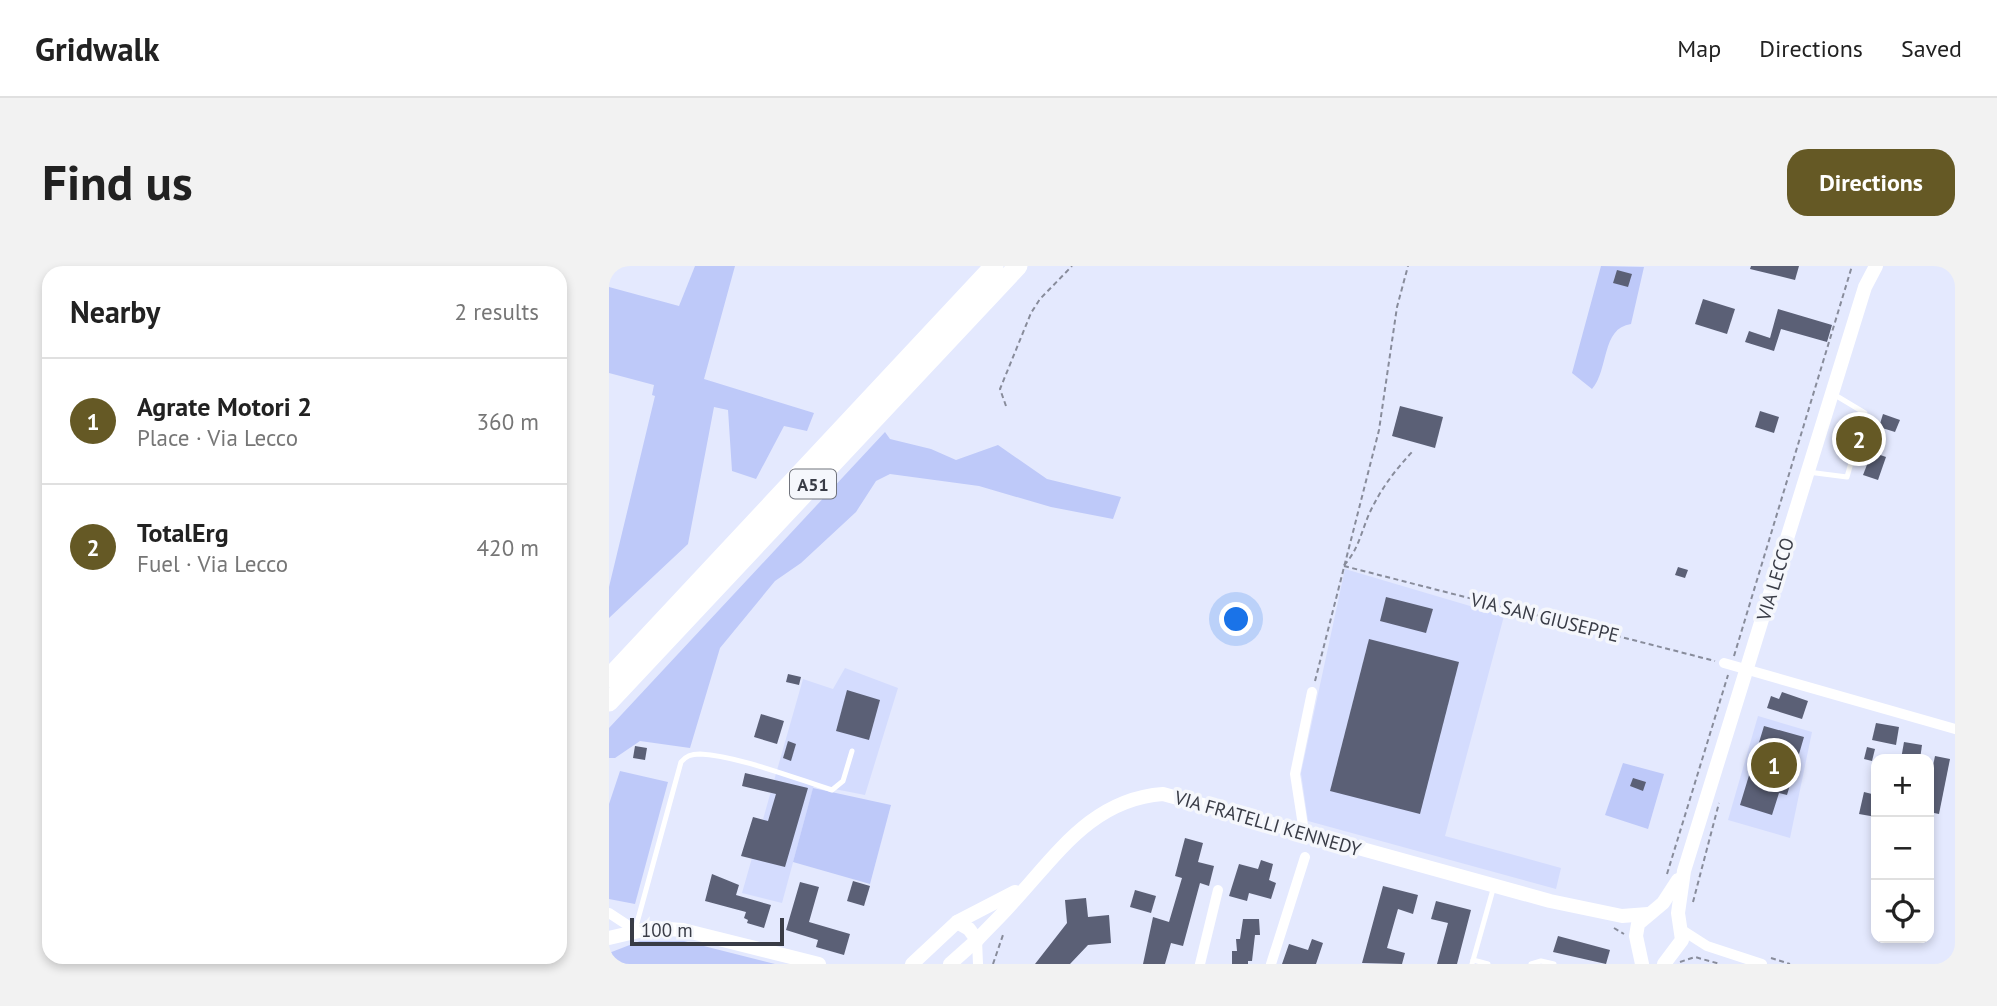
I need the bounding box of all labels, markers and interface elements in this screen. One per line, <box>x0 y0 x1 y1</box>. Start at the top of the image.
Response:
text: Gridwalk <box>35 27 159 70</box>
text: Map <box>1677 33 1721 64</box>
text: Directions <box>1759 33 1863 64</box>
text: Saved <box>1901 33 1962 64</box>
button: Directions <box>1787 149 1955 216</box>
text: Find us <box>42 150 193 214</box>
text: Nearby <box>70 292 160 331</box>
text: 2 results <box>455 297 539 326</box>
text: Agrate Motori 2 <box>137 390 312 423</box>
text: 1 <box>86 407 100 436</box>
text: 360 m <box>477 407 539 436</box>
pin: 2 <box>1836 413 1882 465</box>
text: Place · Via Lecco <box>137 423 298 452</box>
road number: A51 <box>790 470 836 498</box>
text: TotalErg <box>137 516 229 549</box>
text: 2 <box>86 533 100 562</box>
text: 420 m <box>477 533 539 562</box>
street label: VIA LECCO <box>1751 535 1799 624</box>
text: Fuel · Via Lecco <box>137 549 288 578</box>
street label: VIA SAN GIUSEPPE <box>1467 587 1622 647</box>
your location <box>1219 602 1253 636</box>
pin: 1 <box>1751 739 1797 791</box>
map controls <box>1871 754 1934 943</box>
button: + <box>1871 754 1934 817</box>
street label: VIA FRATELLI KENNEDY <box>1171 785 1364 861</box>
button: − <box>1871 817 1934 880</box>
button: locate <box>1871 880 1934 943</box>
scale bar <box>630 915 784 947</box>
text: 100 m <box>641 918 693 942</box>

